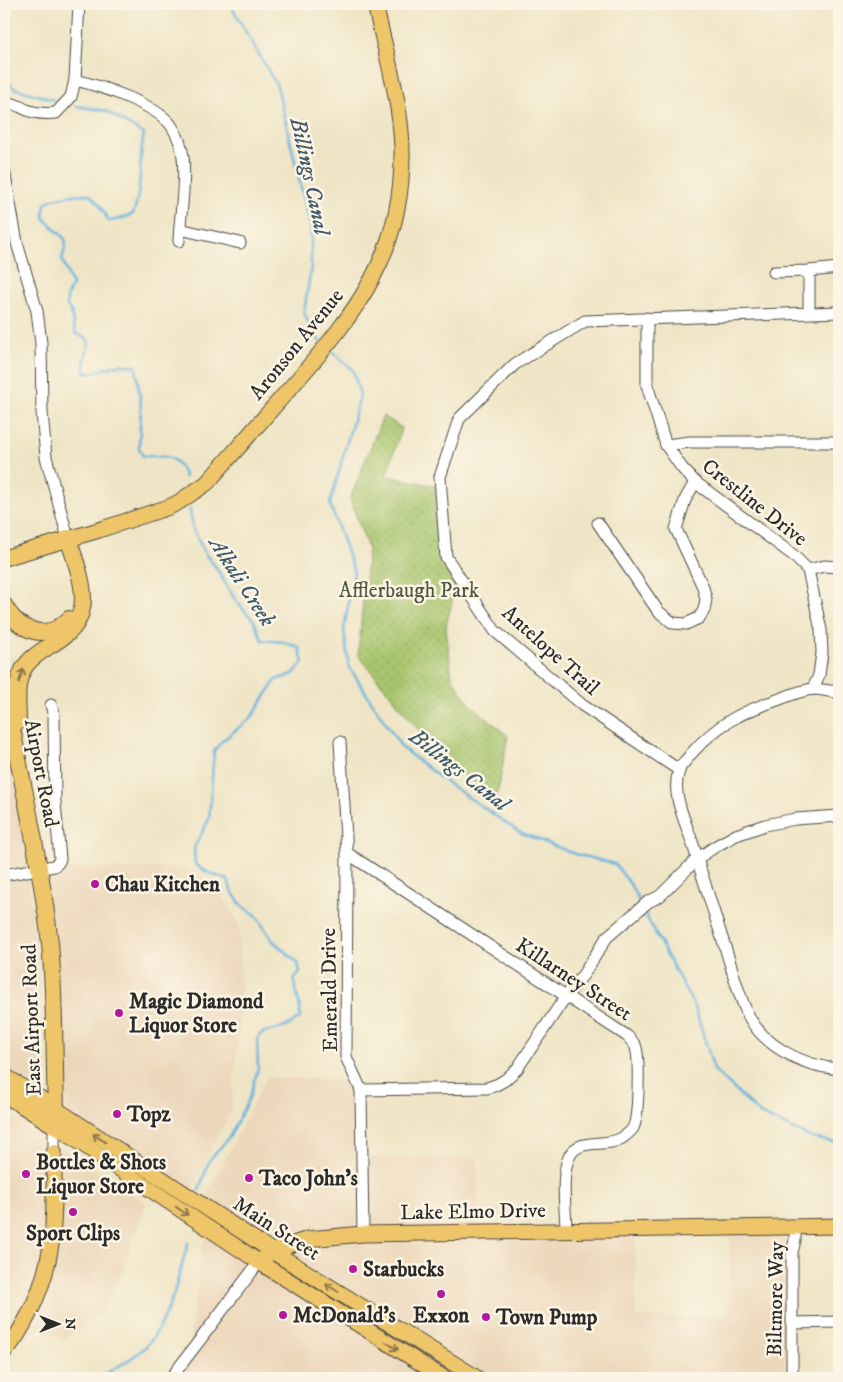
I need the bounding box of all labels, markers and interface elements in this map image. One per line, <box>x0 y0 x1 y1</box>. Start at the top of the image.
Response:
water label: Billings Canal <box>284 114 336 240</box>
street label: Aronson Avenue <box>244 284 350 406</box>
street label: Crestline Drive <box>696 454 813 552</box>
water label: Alkali Creek <box>201 529 281 632</box>
park label: Afflerbaugh Park <box>339 578 480 604</box>
street label: Antelope Trail <box>496 600 605 702</box>
one-way arrow <box>17 669 27 685</box>
street label: Airport Road <box>18 717 64 830</box>
water label: Billings Canal <box>403 722 516 819</box>
place label: Chau Kitchen <box>105 872 221 898</box>
marker: Chau Kitchen <box>89 878 101 890</box>
street label: Emerald Drive <box>316 927 344 1052</box>
street label: Killarney Street <box>510 933 637 1027</box>
street label: East Airport Road <box>16 943 48 1096</box>
place label: Magic Diamond Liquor Store <box>129 989 264 1039</box>
marker: Magic Diamond Liquor Store <box>113 1007 125 1019</box>
place label: Topz <box>126 1102 171 1128</box>
marker: Topz <box>111 1108 123 1120</box>
one-way arrow <box>93 1132 107 1142</box>
place label: Bottles & Shots Liquor Store <box>36 1150 166 1200</box>
place label: Taco John's <box>258 1166 358 1192</box>
marker: Bottles & Shots Liquor Store <box>20 1168 32 1180</box>
marker: Taco John's <box>243 1172 255 1184</box>
street label: Main Street <box>228 1191 325 1267</box>
street label: Lake Elmo Drive <box>400 1198 546 1226</box>
marker: Sport Clips <box>67 1206 79 1218</box>
one-way arrow <box>174 1206 188 1216</box>
place label: Sport Clips <box>26 1221 120 1247</box>
street label: Biltmore Way <box>762 1240 790 1357</box>
place label: Starbucks <box>363 1257 444 1283</box>
marker: Starbucks <box>347 1263 359 1275</box>
one-way arrow <box>325 1283 339 1293</box>
marker: Exxon <box>435 1288 447 1300</box>
north arrow <box>32 1300 82 1350</box>
place label: McDonald's <box>293 1303 396 1329</box>
place label: Exxon <box>413 1303 470 1329</box>
place label: Town Pump <box>495 1305 598 1331</box>
marker: McDonald's <box>277 1309 289 1321</box>
marker: Town Pump <box>480 1311 492 1323</box>
text: N <box>61 1318 79 1330</box>
one-way arrow <box>384 1341 398 1351</box>

